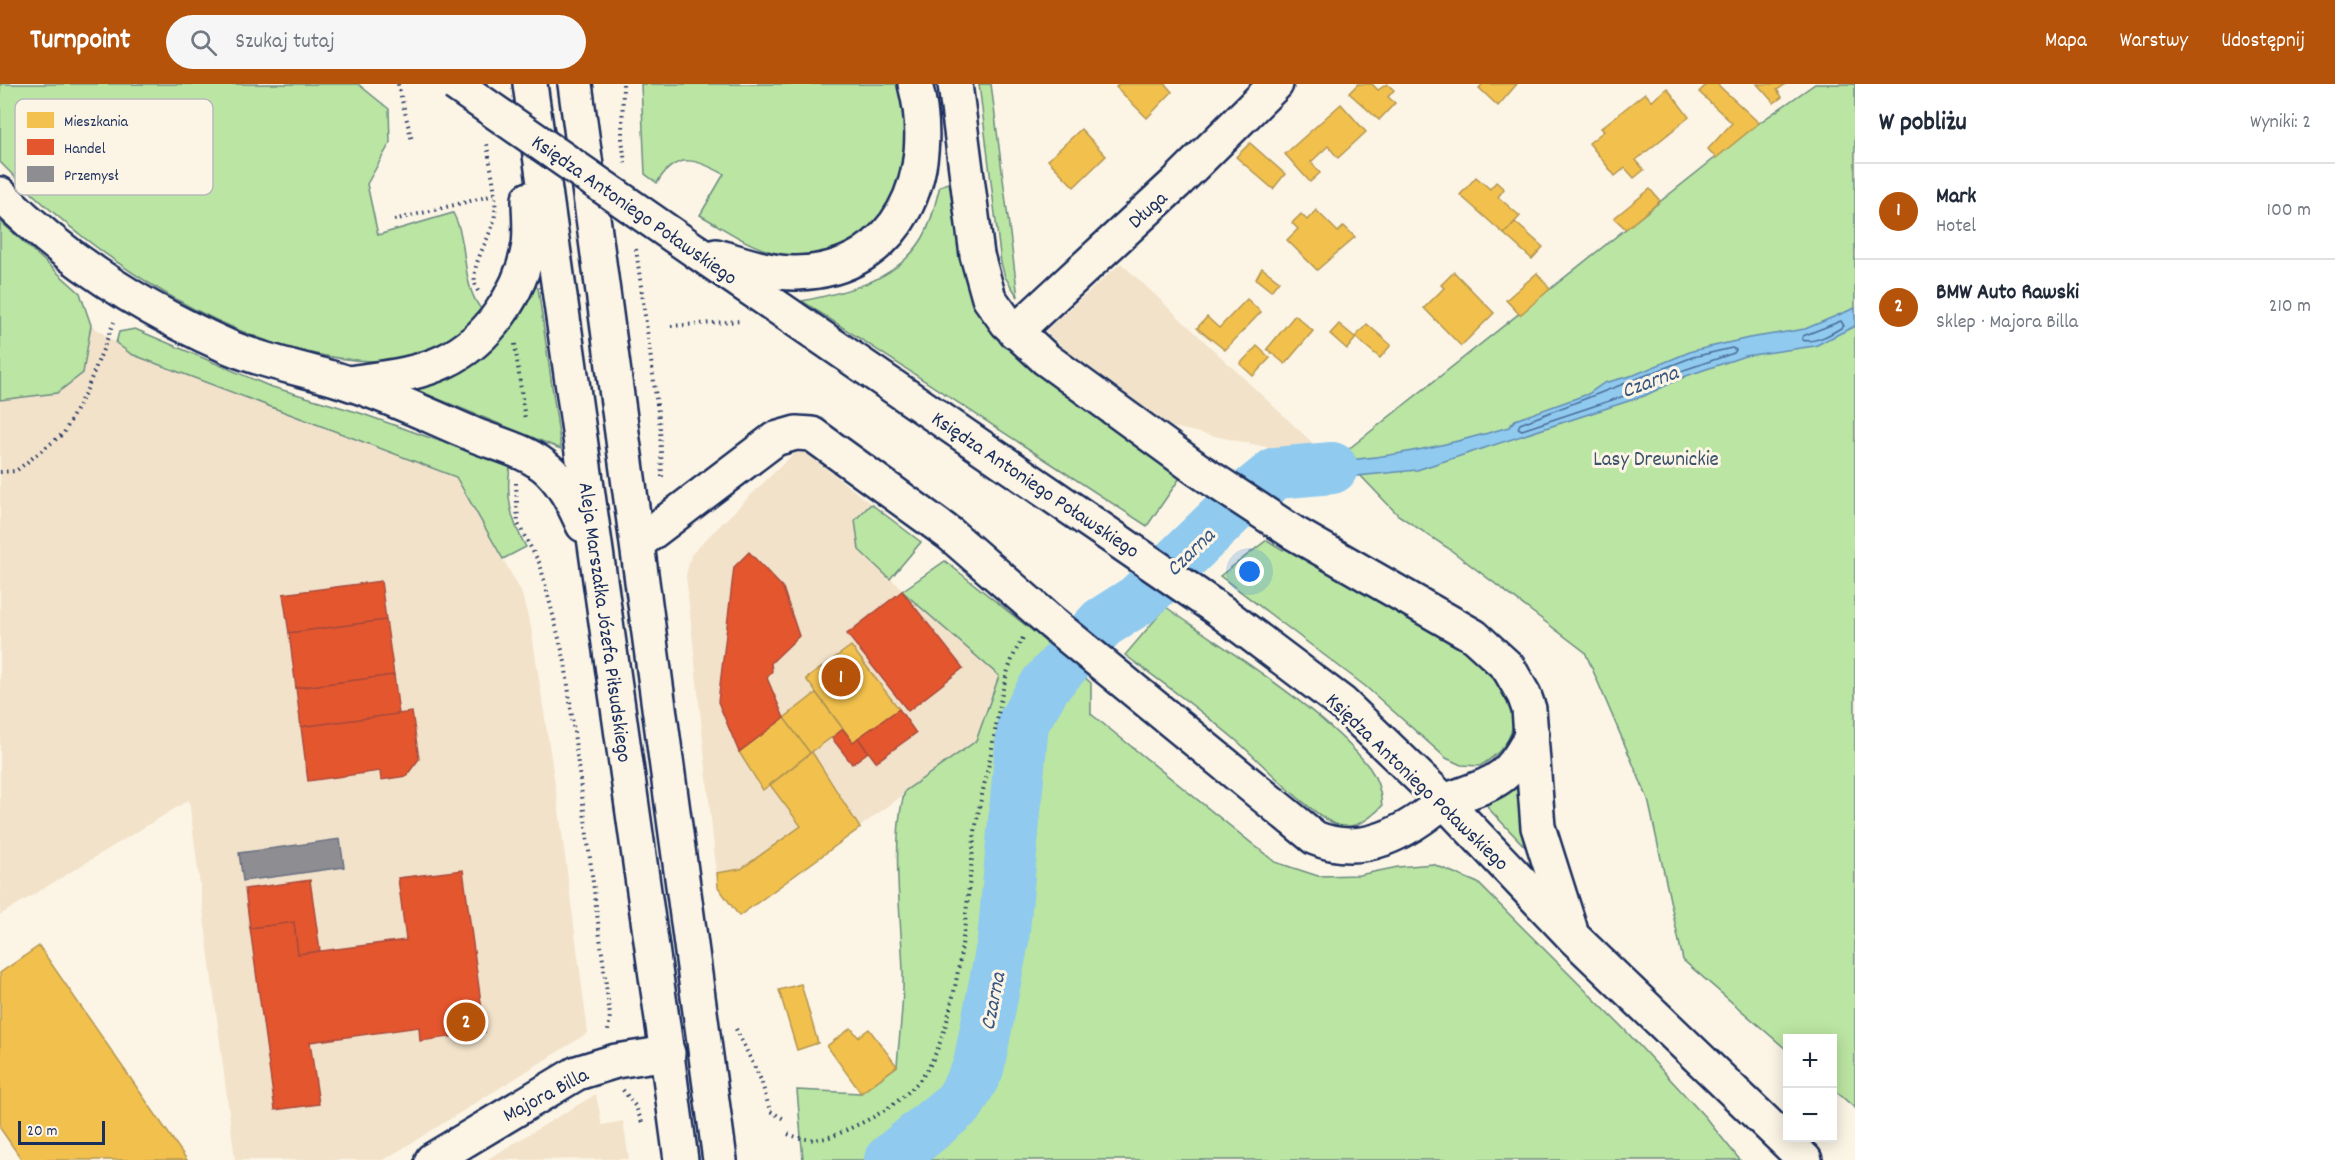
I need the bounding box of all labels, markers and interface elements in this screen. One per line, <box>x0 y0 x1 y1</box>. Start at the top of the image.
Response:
search box <box>166 15 586 69</box>
text: Turnpoint <box>30 22 130 62</box>
icon: search <box>187 26 220 59</box>
text: Szukaj tutaj <box>235 27 335 58</box>
text: Mapa <box>2045 27 2087 57</box>
text: Warstwy <box>2120 27 2188 57</box>
text: Udostępnij <box>2221 27 2305 57</box>
legend <box>15 99 213 195</box>
text: W pobliżu <box>1879 105 1967 142</box>
text: Wyniki: 2 <box>2250 109 2311 137</box>
text: Mieszkania <box>64 111 129 134</box>
street label: Księdza Antoniego Poławskiego <box>524 129 742 294</box>
text: Handel <box>64 138 106 161</box>
text: Przemysł <box>64 165 119 188</box>
text: Mark <box>1936 182 1976 213</box>
street label: Długa <box>1123 185 1176 237</box>
text: 1 <box>1896 197 1901 225</box>
text: 100 m <box>2267 197 2311 225</box>
text: Hotel <box>1936 213 1976 241</box>
text: BMW Auto Rawski <box>1936 278 2079 309</box>
text: 2 <box>1894 293 1903 321</box>
text: 210 m <box>2269 293 2311 321</box>
text: Sklep · Majora Billa <box>1936 309 2078 337</box>
water label: Czarna <box>1618 358 1684 408</box>
street label: Księdza Antoniego Poławskiego <box>924 406 1144 567</box>
park label: Lasy Drewnickie <box>1593 446 1719 476</box>
street label: Aleja Marszałka Józefa Piłsudskiego <box>568 480 638 765</box>
water label: Czarna <box>1160 521 1224 585</box>
your location <box>1235 557 1264 586</box>
pin: 1 <box>822 654 860 700</box>
street label: Księdza Antoniego Poławskiego <box>1317 687 1515 879</box>
water label: Czarna <box>974 969 1016 1033</box>
pin: 2 <box>446 1000 486 1044</box>
map controls <box>1783 1034 1837 1142</box>
button: + <box>1783 1034 1837 1088</box>
street label: Majora Billa <box>498 1061 596 1132</box>
button: − <box>1783 1088 1837 1142</box>
scale bar <box>18 1118 105 1146</box>
text: 20 m <box>27 1120 57 1143</box>

